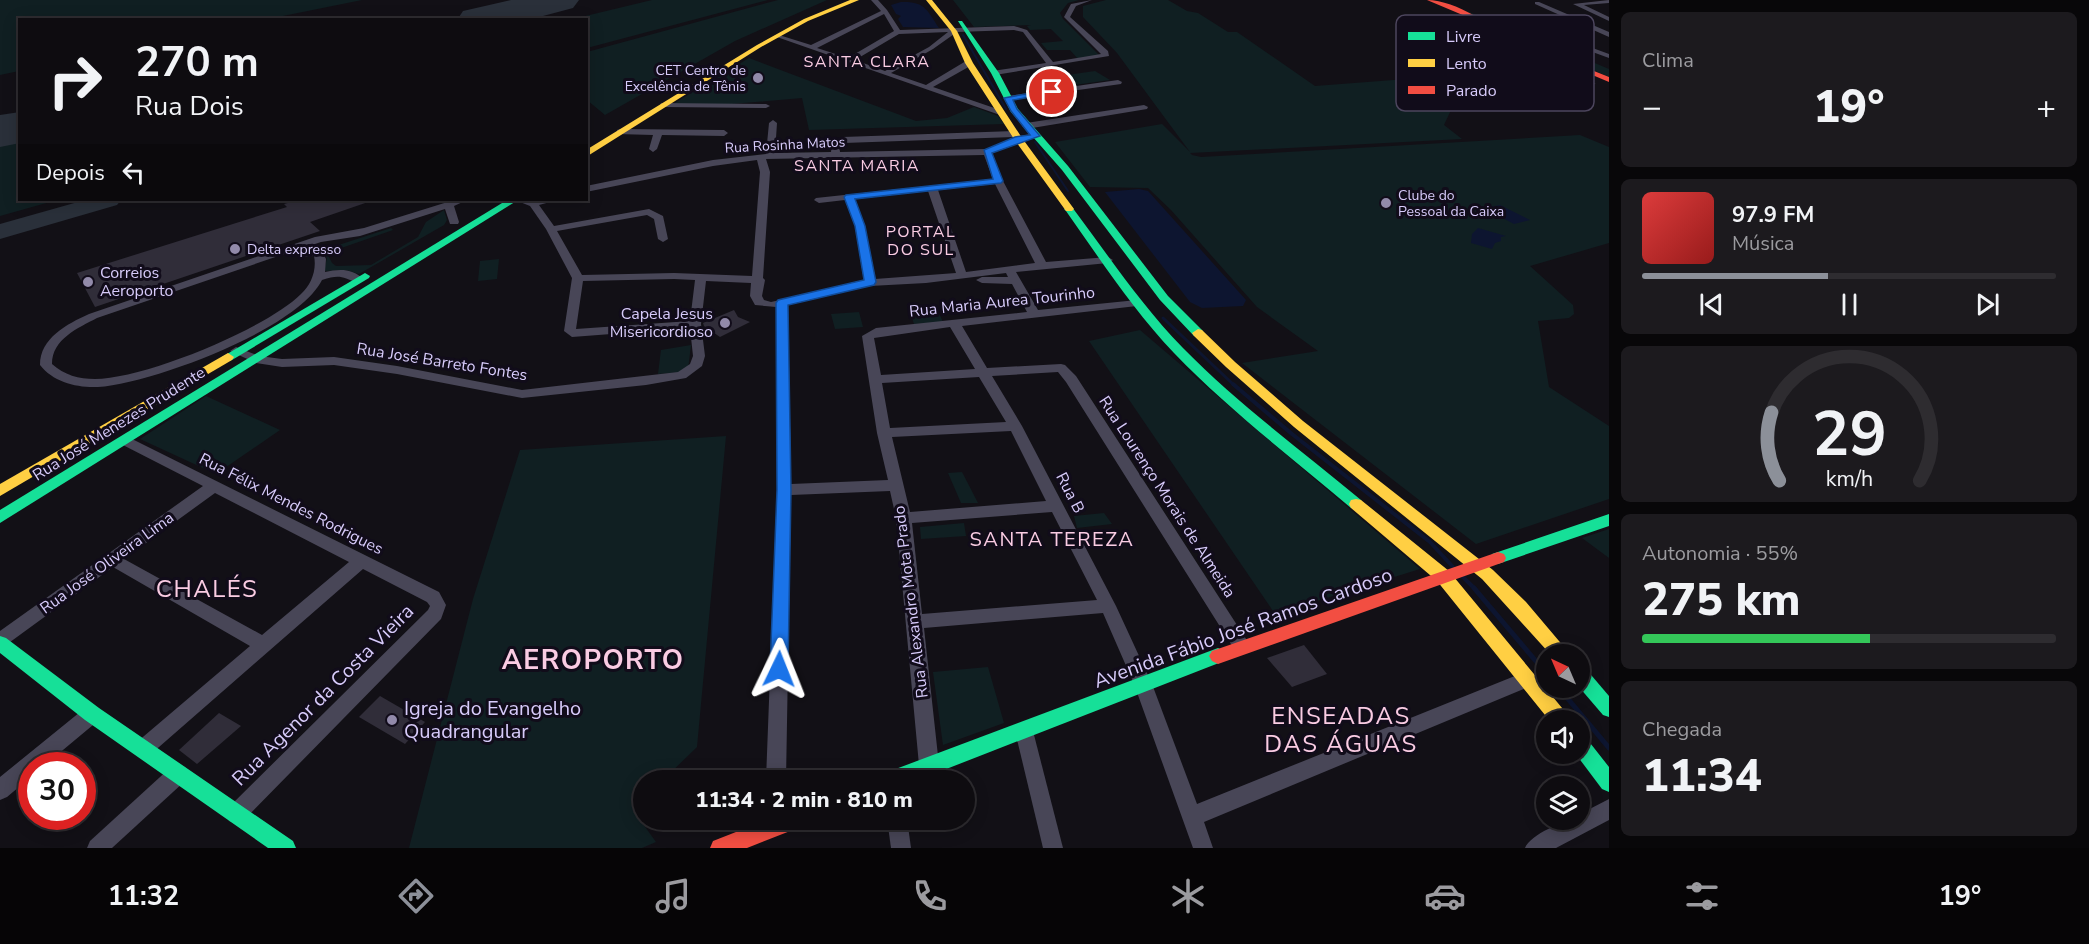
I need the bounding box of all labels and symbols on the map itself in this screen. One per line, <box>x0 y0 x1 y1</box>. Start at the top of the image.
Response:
legend <box>1396 15 1594 111</box>
text: Livre <box>1446 26 1481 48</box>
district label: SANTA CLARA <box>804 51 930 73</box>
text: Lento <box>1446 53 1487 75</box>
place label: CET Centro de Excelência de Tênis <box>625 61 746 96</box>
pin <box>1026 66 1077 117</box>
marker: CET Centro de Excelência de Tênis <box>751 71 765 85</box>
text: Parado <box>1446 80 1497 102</box>
street label: Rua Rosinha Matos <box>724 132 846 158</box>
district label: SANTA MARIA <box>794 155 920 177</box>
place label: Clube do Pessoal da Caixa <box>1398 186 1504 221</box>
marker: Clube do Pessoal da Caixa <box>1379 196 1393 210</box>
district label: PORTAL DO SUL <box>886 221 956 261</box>
place label: Delta expresso <box>247 240 342 259</box>
marker: Delta expresso <box>228 242 242 256</box>
place label: Correios Aeroporto <box>100 262 174 302</box>
marker: Correios Aeroporto <box>81 275 95 289</box>
street label: Rua Maria Aurea Tourinho <box>908 281 1096 323</box>
place label: Capela Jesus Misericordioso <box>610 303 713 343</box>
marker: Capela Jesus Misericordioso <box>718 316 732 330</box>
street label: Rua José Barreto Fontes <box>355 338 529 386</box>
street label: Rua José Menezes Prudente <box>29 362 209 486</box>
street label: Rua Lourenço Morais de Almeida <box>1093 392 1241 602</box>
street label: Rua Félix Mendes Rodrigues <box>195 448 387 560</box>
street label: Rua B <box>1050 469 1090 517</box>
street label: Rua Alexandro Mota Prado <box>888 504 934 700</box>
street label: Rua José Oliveira Lima <box>36 507 178 619</box>
district label: SANTA TEREZA <box>970 526 1134 553</box>
street label: Avenida Fábio José Ramos Cardoso <box>1090 561 1396 695</box>
district label: CHALÉS <box>156 573 258 605</box>
street label: Rua Agenor da Costa Vieira <box>226 598 420 792</box>
position arrow <box>747 637 811 701</box>
district label: AEROPORTO <box>502 642 684 679</box>
north arrow <box>1536 644 1590 698</box>
place label: Igreja do Evangelho Quadrangular <box>404 695 581 745</box>
district label: ENSEADAS DAS ÁGUAS <box>1264 700 1418 760</box>
marker: Igreja do Evangelho Quadrangular <box>385 713 399 727</box>
speed limit sign: 30 <box>18 752 96 830</box>

